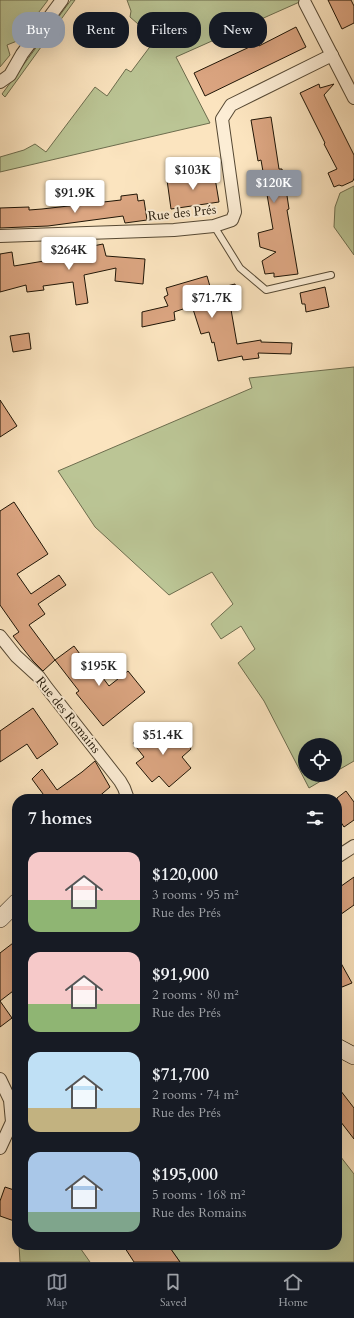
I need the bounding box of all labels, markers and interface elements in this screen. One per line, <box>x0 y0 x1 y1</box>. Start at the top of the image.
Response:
chip: Buy <box>12 12 65 48</box>
chip: Rent <box>73 12 129 48</box>
chip: Filters <box>137 12 201 48</box>
chip: New <box>209 12 267 48</box>
pin: $103K <box>165 157 221 191</box>
text: $103K <box>174 161 212 179</box>
pin: $120K <box>246 170 302 204</box>
text: $120K <box>255 174 293 192</box>
pin: $91.9K <box>42 180 108 214</box>
text: $91.9K <box>55 184 95 202</box>
street label: Rue des Prés <box>147 200 217 226</box>
pin: $264K <box>41 237 97 271</box>
text: $264K <box>50 241 88 259</box>
pin: $71.7K <box>179 285 245 319</box>
text: $71.7K <box>192 289 232 307</box>
pin: $195K <box>71 653 127 687</box>
text: $195K <box>80 657 118 675</box>
street label: Rue des Romains <box>31 673 105 757</box>
pin: $51.4K <box>130 722 196 756</box>
text: $51.4K <box>143 726 183 744</box>
map controls <box>298 738 342 782</box>
button: locate <box>298 738 342 782</box>
text: 7 homes <box>28 807 92 830</box>
icon: filters <box>304 807 326 829</box>
text: $120,000 <box>152 863 218 886</box>
icon: home <box>60 868 108 916</box>
text: 3 rooms · 95 m² <box>152 886 239 904</box>
text: Rue des Prés <box>152 904 221 922</box>
text: $91,900 <box>152 963 209 986</box>
icon: home <box>60 968 108 1016</box>
text: 2 rooms · 80 m² <box>152 986 239 1004</box>
text: Rue des Prés <box>152 1004 221 1022</box>
text: $71,700 <box>152 1063 209 1086</box>
icon: home <box>60 1068 108 1116</box>
text: 2 rooms · 74 m² <box>152 1086 239 1104</box>
text: Rue des Prés <box>152 1104 221 1122</box>
text: $195,000 <box>152 1163 218 1186</box>
icon: home <box>60 1168 108 1216</box>
text: 5 rooms · 168 m² <box>152 1186 245 1204</box>
text: Rue des Romains <box>152 1204 246 1222</box>
tab: Map <box>46 1271 68 1310</box>
tab: Saved <box>160 1271 187 1310</box>
tab: Home <box>279 1271 308 1310</box>

